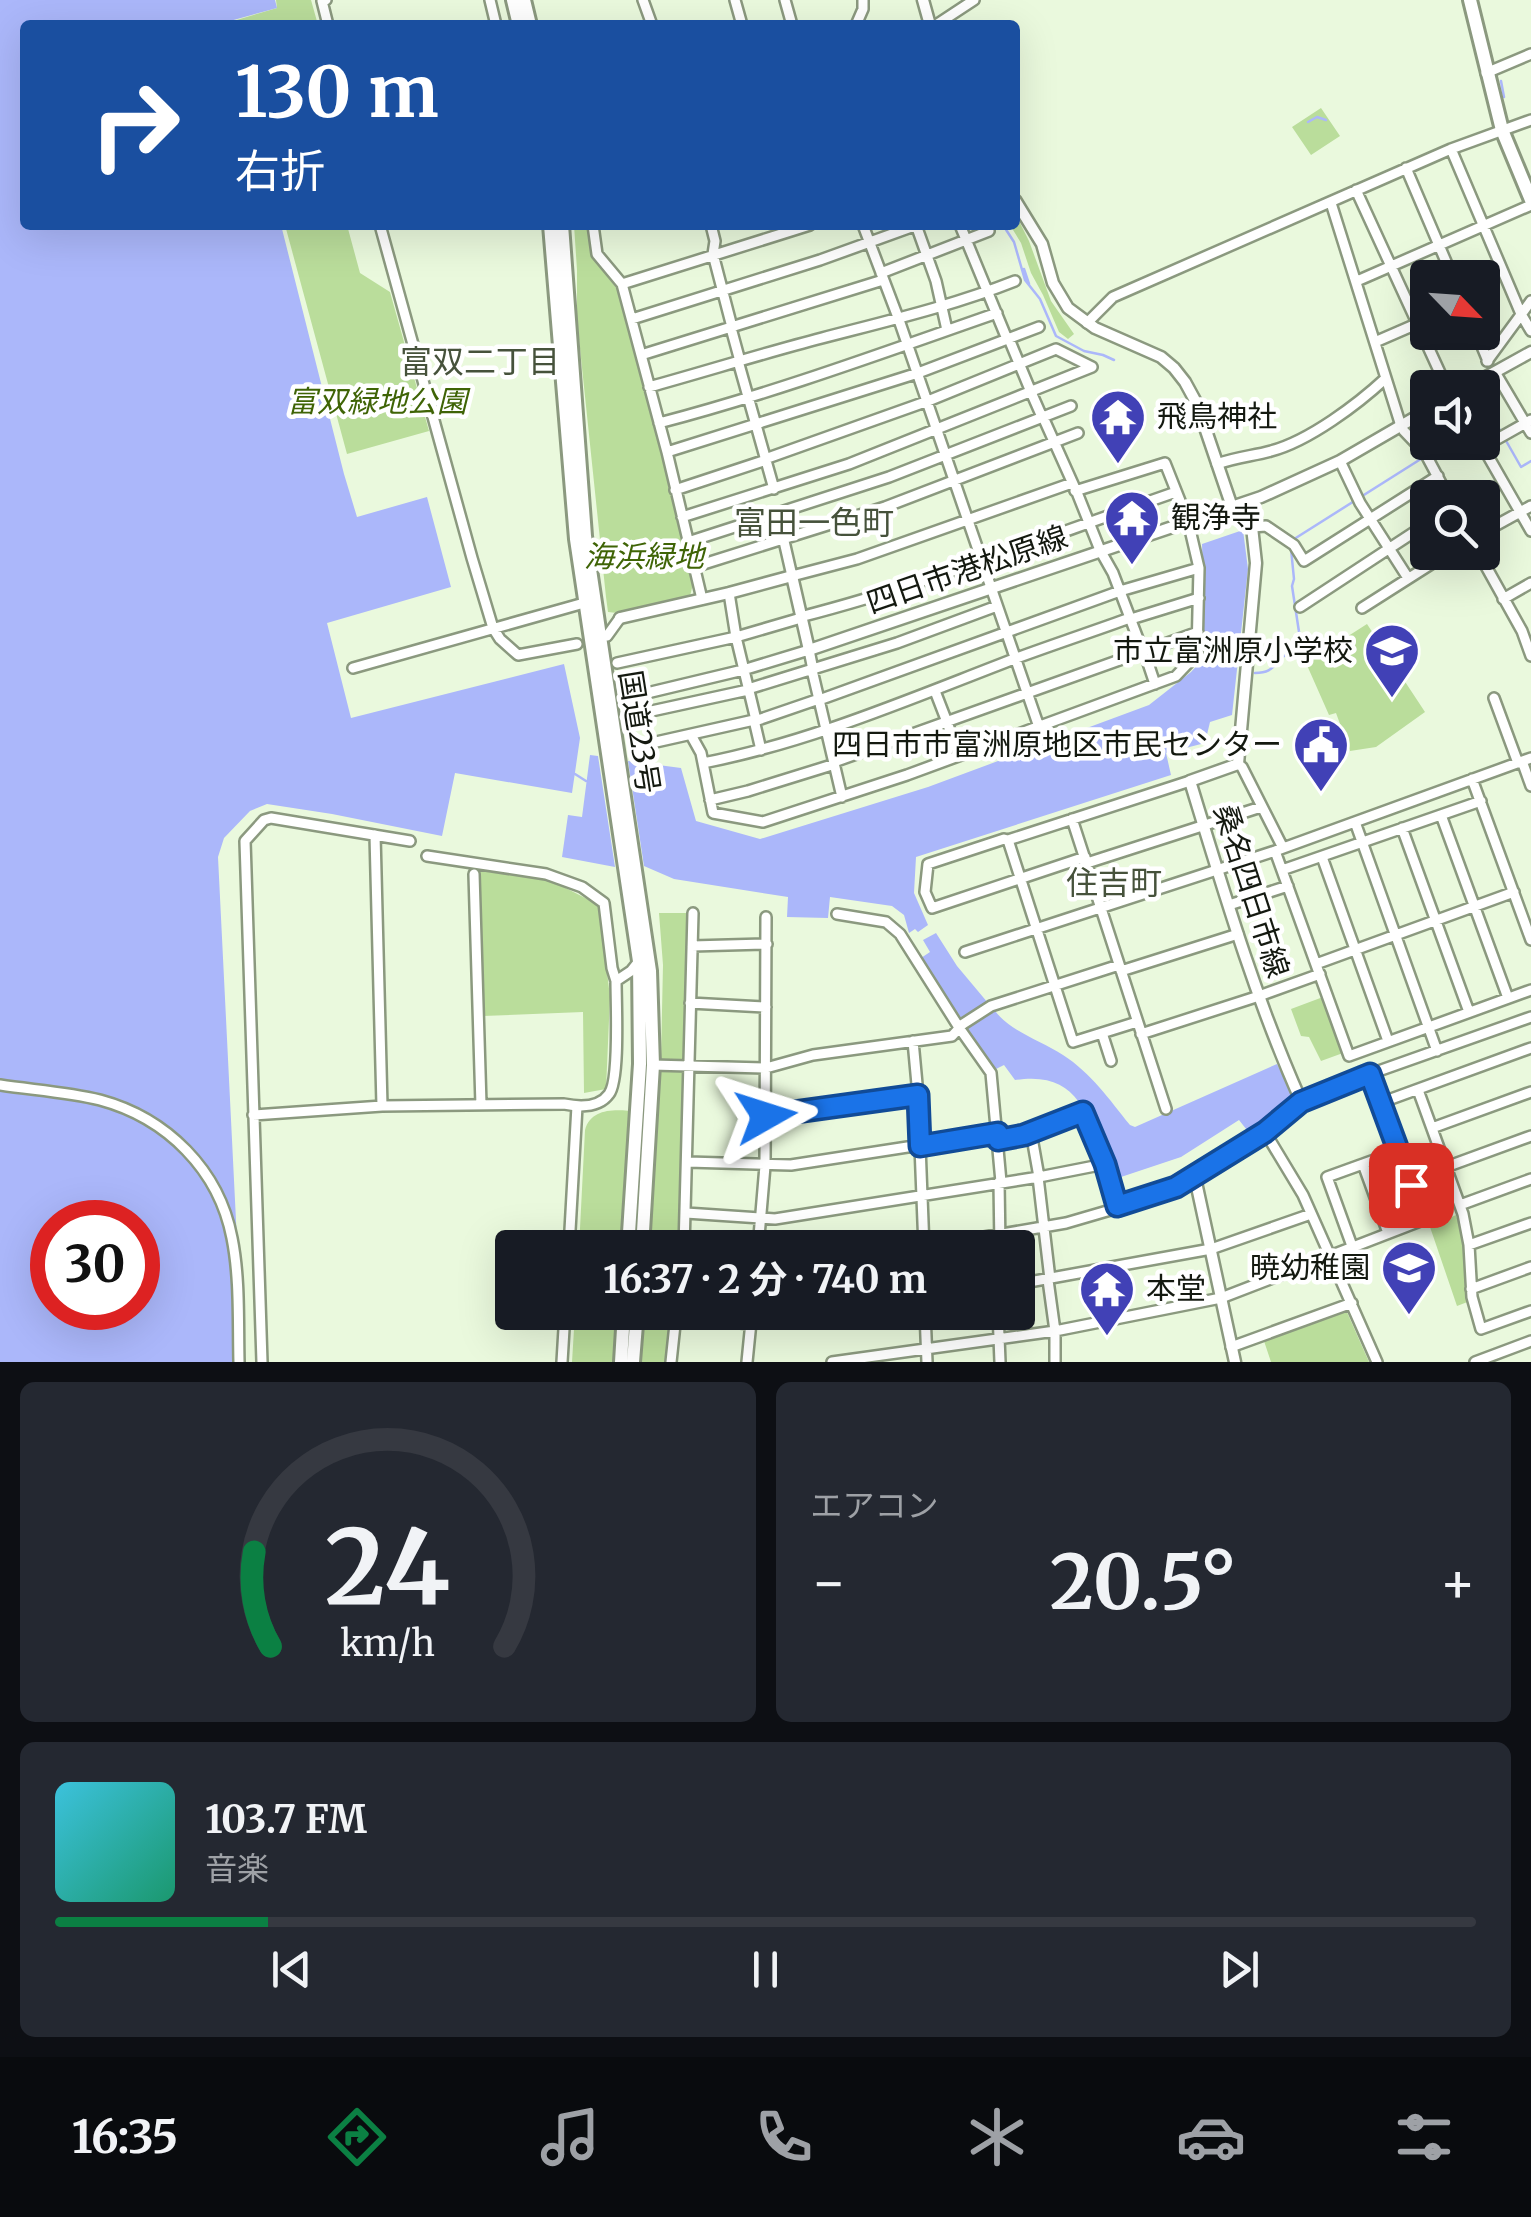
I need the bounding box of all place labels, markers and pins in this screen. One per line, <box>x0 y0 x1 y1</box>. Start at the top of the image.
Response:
temple icon: 飛鳥神社 <box>1088 387 1148 466</box>
place label: 飛鳥神社 <box>1157 397 1277 435</box>
temple icon: 観浄寺 <box>1102 488 1162 567</box>
place label: 観浄寺 <box>1171 498 1261 536</box>
school or university icon: 市立富洲原小学校 <box>1362 621 1422 700</box>
place label: 市立富洲原小学校 <box>1113 631 1353 669</box>
public building icon: 四日市市富洲原地区市民センター <box>1291 715 1351 794</box>
place label: 四日市市富洲原地区市民センター <box>832 725 1282 763</box>
pin <box>1369 1143 1454 1228</box>
school or university icon: 暁幼稚園 <box>1379 1238 1439 1317</box>
place label: 暁幼稚園 <box>1250 1248 1370 1286</box>
temple icon: 本堂 <box>1077 1259 1137 1338</box>
place label: 本堂 <box>1146 1269 1206 1307</box>

